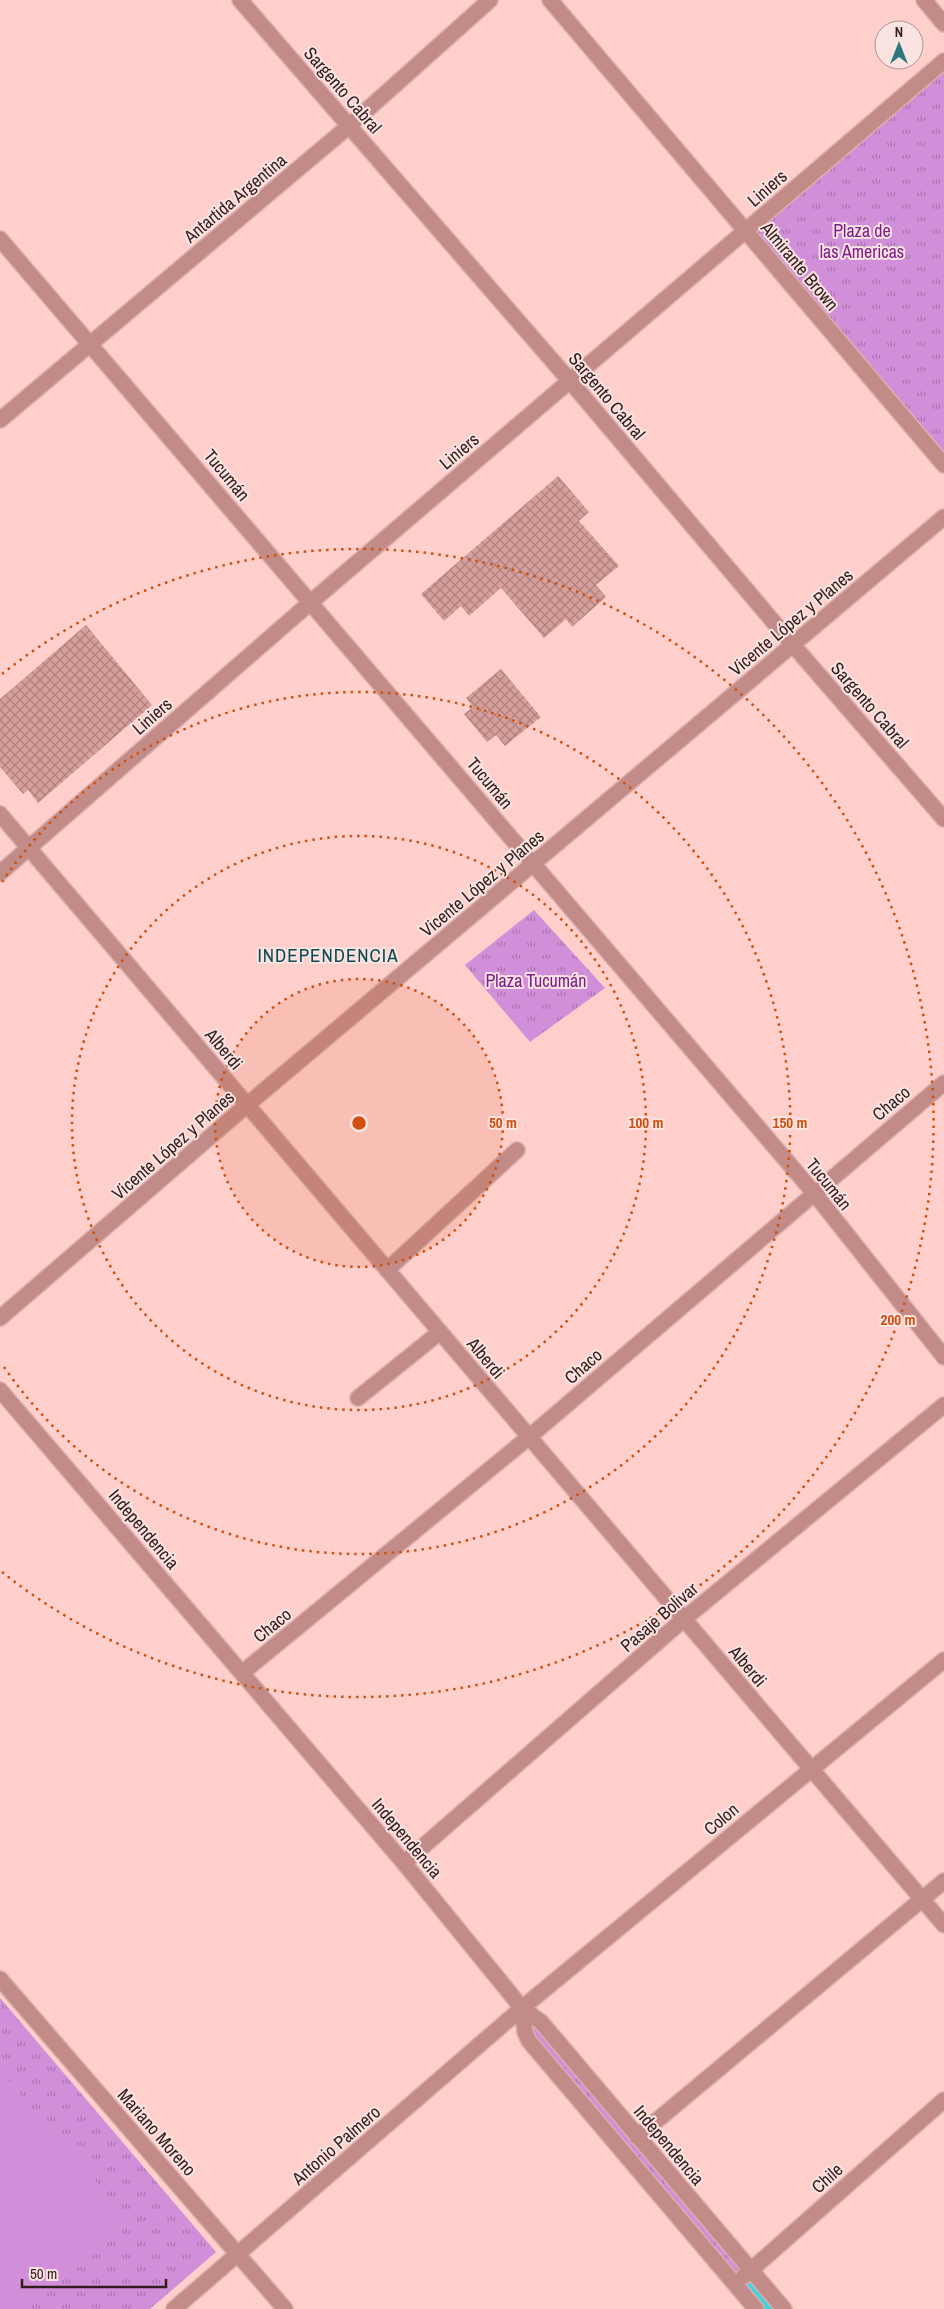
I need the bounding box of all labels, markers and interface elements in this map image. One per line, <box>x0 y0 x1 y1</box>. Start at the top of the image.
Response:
north arrow <box>874 20 924 70</box>
text: N <box>895 23 903 41</box>
street label: Sargento Cabral <box>298 41 388 139</box>
street label: Antartida Argentina <box>177 148 292 249</box>
street label: Liniers <box>742 164 792 212</box>
street label: Almirante Brown <box>755 215 845 316</box>
park label: Plaza de las Americas <box>820 218 904 264</box>
street label: Sargento Cabral <box>563 347 651 445</box>
street label: Liniers <box>434 427 484 475</box>
street label: Tucumán <box>198 444 256 506</box>
street label: Vicente López y Planes <box>724 563 858 681</box>
street label: Sargento Cabral <box>825 656 915 754</box>
street label: Liniers <box>127 692 177 740</box>
street label: Tucumán <box>461 752 519 814</box>
street label: Vicente López y Planes <box>415 824 549 942</box>
district label: INDEPENDENCIA <box>257 942 399 968</box>
park label: Plaza Tucumán <box>485 968 587 993</box>
street label: Alberdi <box>199 1022 249 1075</box>
street label: Chaco <box>867 1080 915 1126</box>
street label: Vicente López y Planes <box>106 1085 240 1205</box>
text: 50 m <box>489 1112 517 1133</box>
text: 100 m <box>629 1112 663 1133</box>
text: 150 m <box>773 1112 807 1133</box>
centre of rings <box>350 1114 368 1132</box>
street label: Tucumán <box>800 1153 858 1215</box>
text: 200 m <box>881 1309 915 1330</box>
street label: Alberdi <box>461 1331 511 1384</box>
street label: Chaco <box>559 1343 607 1389</box>
street label: Independencia <box>103 1484 185 1574</box>
street label: Pasaje Bolivar <box>615 1576 703 1658</box>
street label: Chaco <box>248 1602 296 1648</box>
street label: Alberdi <box>723 1639 773 1692</box>
street label: Independencia <box>366 1793 448 1883</box>
street label: Colon <box>698 1797 744 1841</box>
street label: Mariano Moreno <box>112 2083 202 2181</box>
street label: Antonio Palmero <box>286 2099 386 2191</box>
street label: Independencia <box>628 2100 710 2190</box>
street label: Chile <box>806 2157 848 2199</box>
scale bar <box>22 2256 166 2288</box>
text: 50 m <box>30 2263 57 2284</box>

